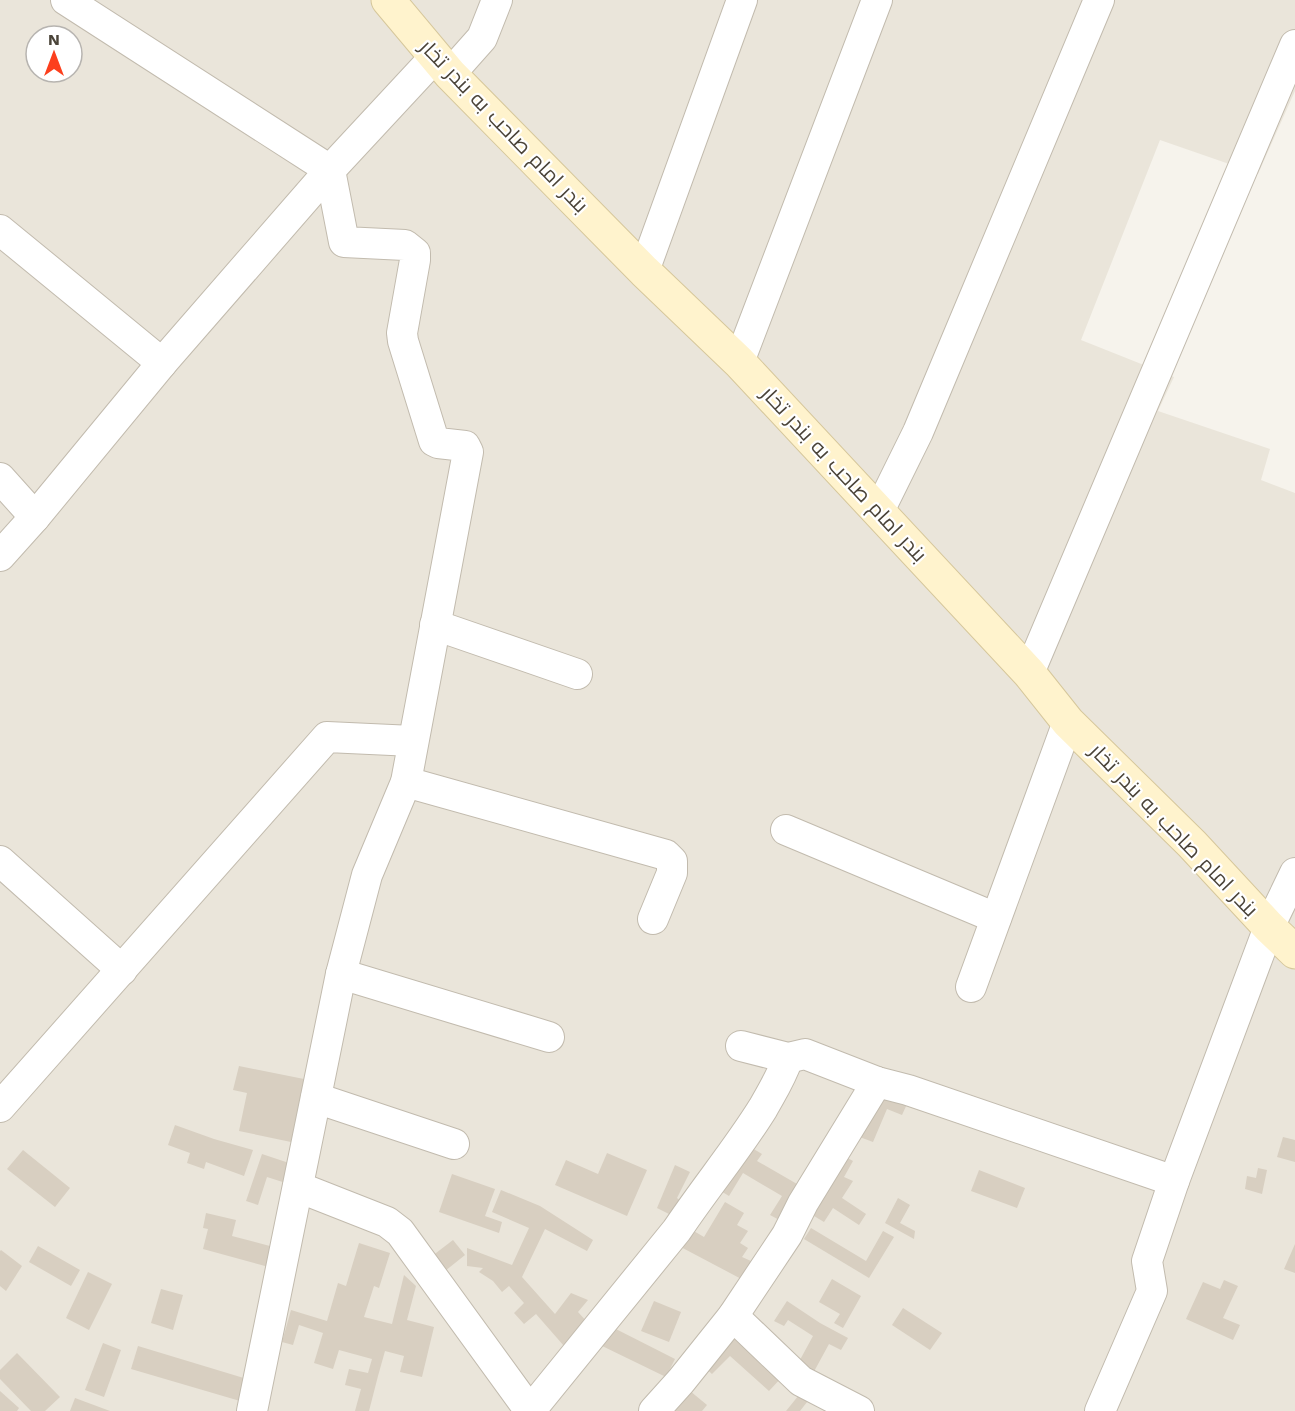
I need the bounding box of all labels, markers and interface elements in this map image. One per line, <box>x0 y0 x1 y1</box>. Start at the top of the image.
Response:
north arrow <box>24 24 84 84</box>
text: N <box>48 30 60 49</box>
street label: بندر امام صاحب به بندر تخار <box>413 33 594 219</box>
street label: بندر امام صاحب به بندر تخار <box>754 380 932 568</box>
street label: بندر امام صاحب به بندر تخار <box>1083 737 1264 923</box>

